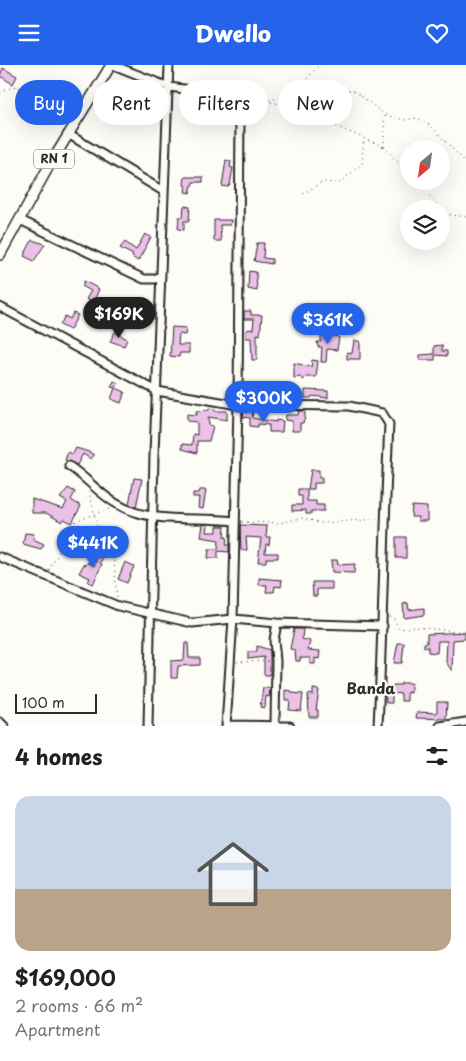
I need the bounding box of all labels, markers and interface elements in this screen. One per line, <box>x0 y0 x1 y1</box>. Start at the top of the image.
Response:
text: Dwello <box>195 16 271 49</box>
icon: menu <box>15 19 43 47</box>
icon: heart <box>423 19 451 47</box>
chip: Buy <box>15 80 83 125</box>
chip: Rent <box>93 80 169 125</box>
chip: Filters <box>179 80 268 125</box>
chip: New <box>278 80 352 125</box>
north arrow <box>400 140 450 190</box>
map controls <box>400 140 450 250</box>
road number: RN 1 <box>34 150 74 169</box>
button: layers <box>400 200 450 250</box>
pin: $169K <box>84 297 154 339</box>
text: $169K <box>94 301 144 325</box>
pin: $361K <box>293 303 363 345</box>
text: $361K <box>303 307 353 331</box>
pin: $300K <box>229 381 299 423</box>
text: $300K <box>236 385 292 409</box>
pin: $441K <box>58 525 128 568</box>
text: $441K <box>68 530 118 554</box>
district label: Banda <box>346 676 396 699</box>
scale bar <box>15 691 98 714</box>
text: 100 m <box>22 692 65 713</box>
text: 4 homes <box>15 740 102 772</box>
icon: filters <box>423 742 451 770</box>
icon: home <box>188 829 278 919</box>
text: $169,000 <box>15 961 116 993</box>
text: 2 rooms · 66 m² <box>15 993 143 1017</box>
text: Apartment <box>15 1017 100 1041</box>

